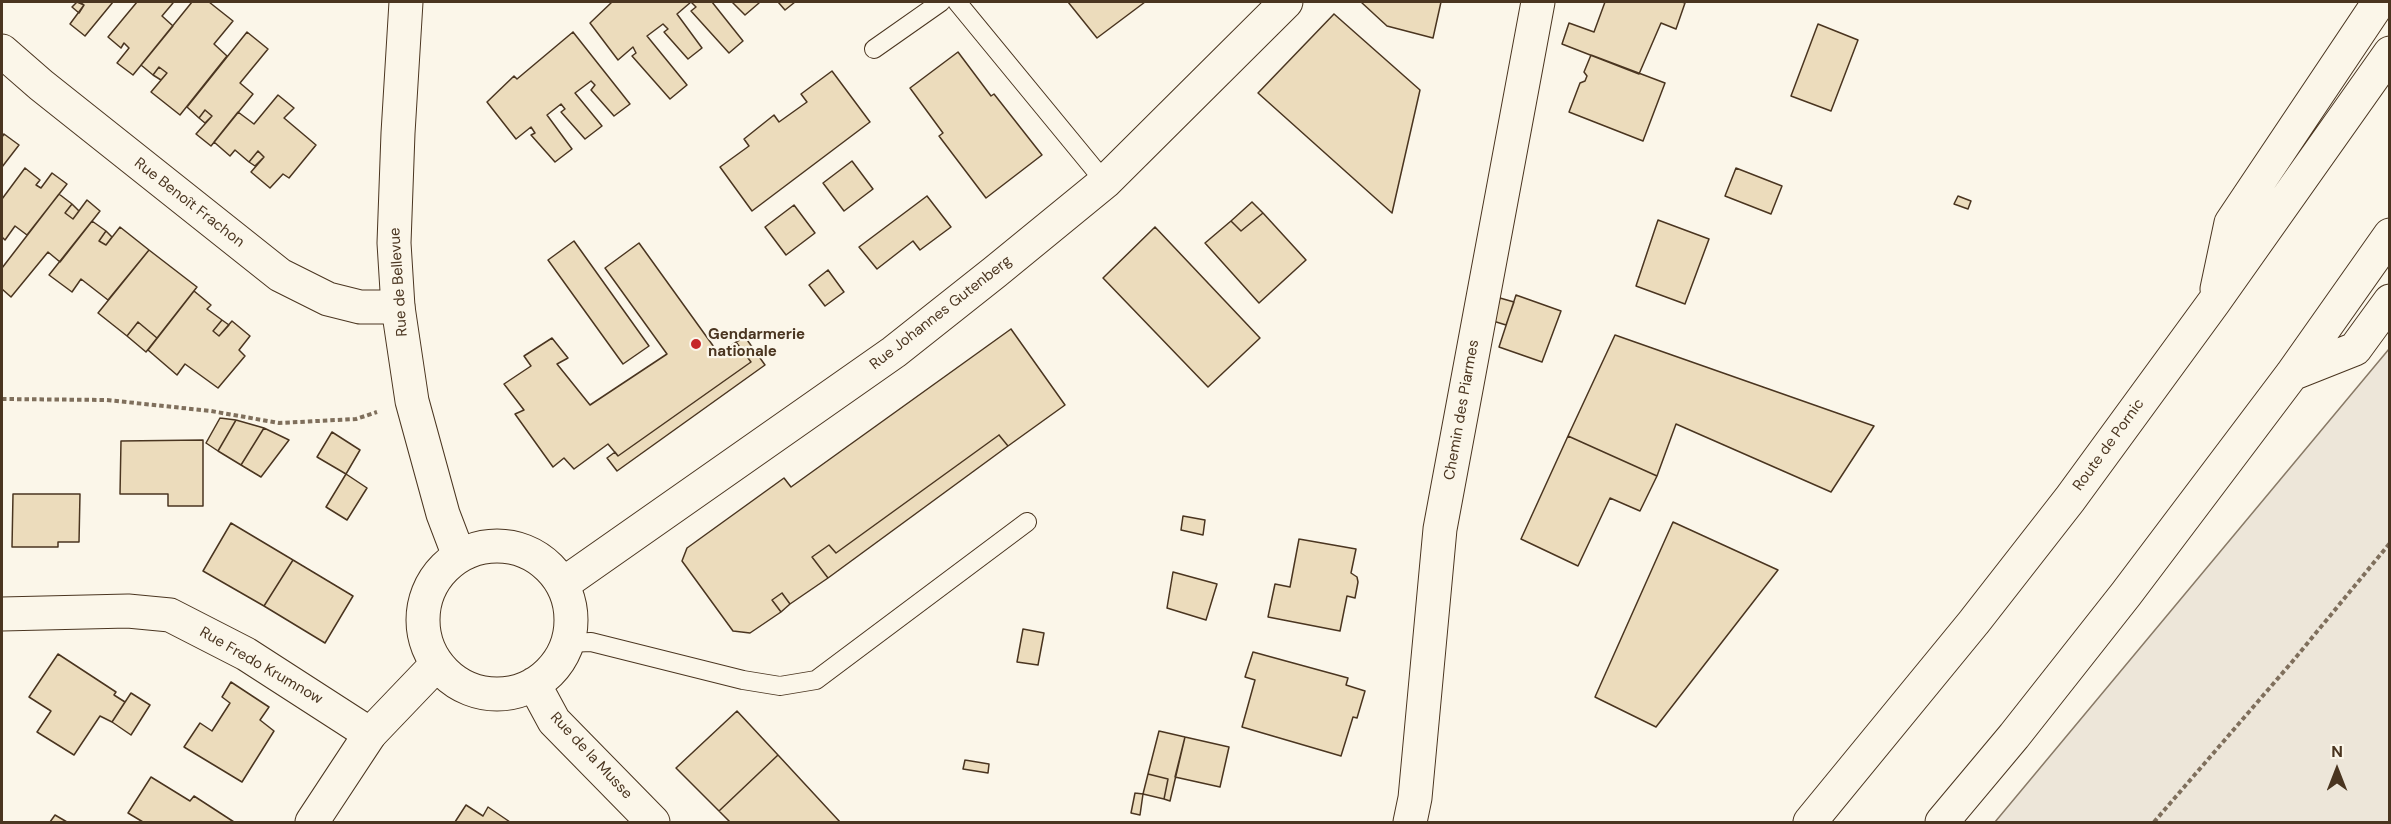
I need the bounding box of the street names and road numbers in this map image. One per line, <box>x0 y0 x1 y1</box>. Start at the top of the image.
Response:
street label: Rue Benoît Frachon <box>130 154 248 252</box>
street label: Rue de Bellevue <box>386 227 412 337</box>
street label: Rue Johannes Gutenberg <box>867 252 1015 374</box>
street label: Chemin des Piarmes <box>1441 338 1483 482</box>
street label: Route de Pornic <box>2070 395 2148 495</box>
street label: Rue Fredo Krumnow <box>196 623 326 709</box>
street label: Rue de la Musse <box>546 709 636 803</box>

